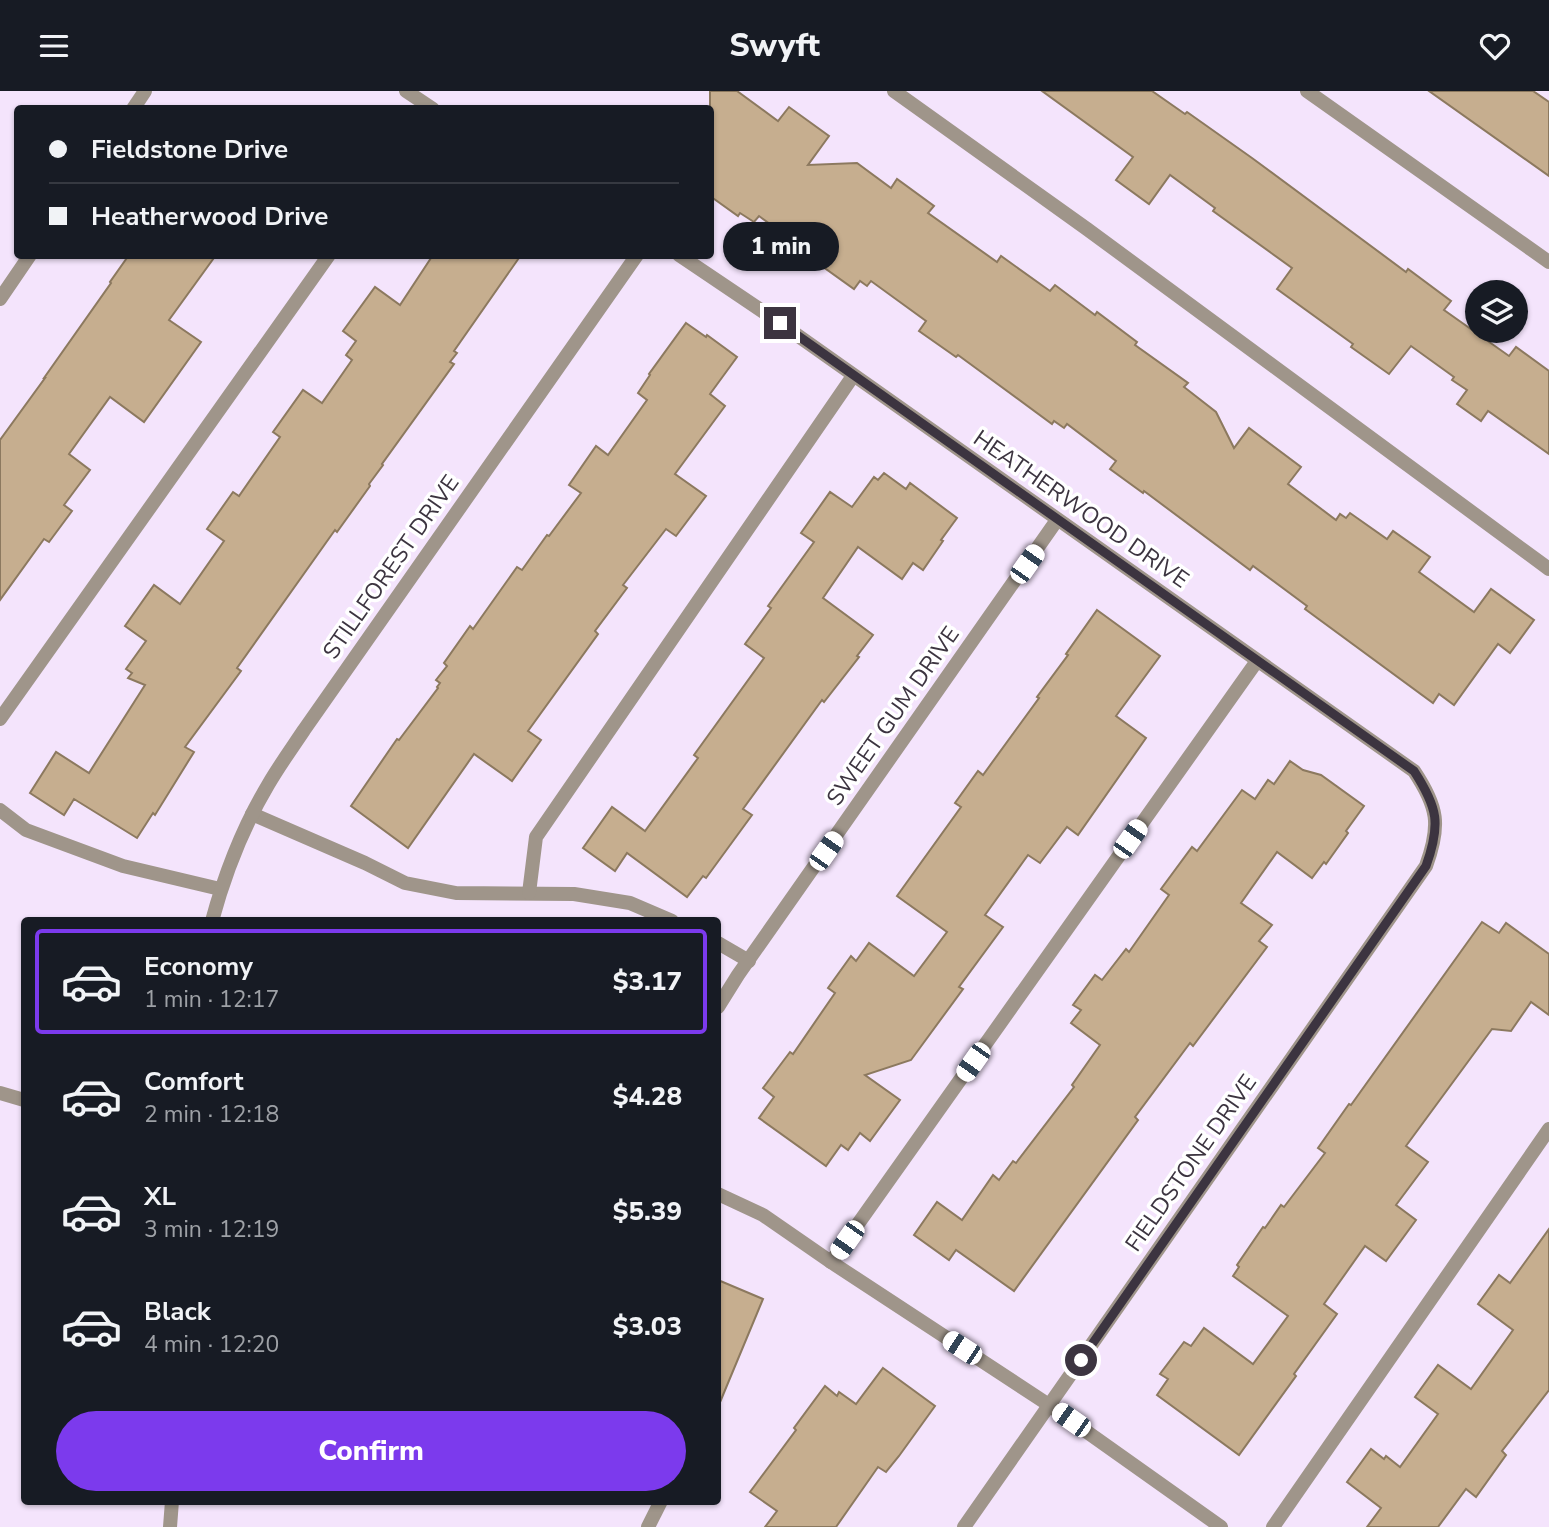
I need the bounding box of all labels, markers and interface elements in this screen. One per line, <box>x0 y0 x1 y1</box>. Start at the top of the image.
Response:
text: Swyft <box>729 24 820 67</box>
icon: menu <box>35 27 73 65</box>
icon: heart <box>1476 27 1514 65</box>
text: Fieldstone Drive <box>91 132 288 167</box>
text: Heatherwood Drive <box>91 199 328 234</box>
callout: 1 min <box>722 222 838 271</box>
text: 1 min <box>751 231 811 262</box>
map controls <box>1465 280 1528 343</box>
button: layers <box>1465 280 1528 343</box>
route end <box>764 307 796 339</box>
street label: HEATHERWOOD DRIVE <box>967 423 1195 595</box>
street label: STILLFOREST DRIVE <box>316 469 466 665</box>
car <box>1007 541 1048 587</box>
street label: SWEET GUM DRIVE <box>819 620 967 812</box>
car <box>1110 816 1151 862</box>
car <box>806 828 847 874</box>
text: Economy <box>144 949 253 984</box>
icon: car <box>60 950 123 1013</box>
text: $3.17 <box>613 964 682 999</box>
text: 1 min · 12:17 <box>144 984 279 1015</box>
car <box>953 1039 994 1085</box>
text: Comfort <box>144 1064 244 1099</box>
icon: car <box>60 1065 123 1128</box>
street label: FIELDSTONE DRIVE <box>1118 1068 1264 1258</box>
text: $4.28 <box>613 1079 682 1114</box>
text: 2 min · 12:18 <box>144 1099 279 1130</box>
text: XL <box>144 1179 176 1214</box>
icon: car <box>60 1180 123 1243</box>
text: $5.39 <box>613 1194 682 1229</box>
text: 3 min · 12:19 <box>144 1214 279 1245</box>
car <box>827 1217 868 1263</box>
text: Black <box>144 1294 211 1329</box>
icon: car <box>60 1295 123 1358</box>
text: $3.03 <box>613 1309 682 1344</box>
car <box>939 1328 986 1368</box>
text: 4 min · 12:20 <box>144 1329 279 1360</box>
route start <box>1065 1344 1097 1376</box>
car <box>1048 1399 1095 1441</box>
button: Confirm <box>56 1411 686 1491</box>

